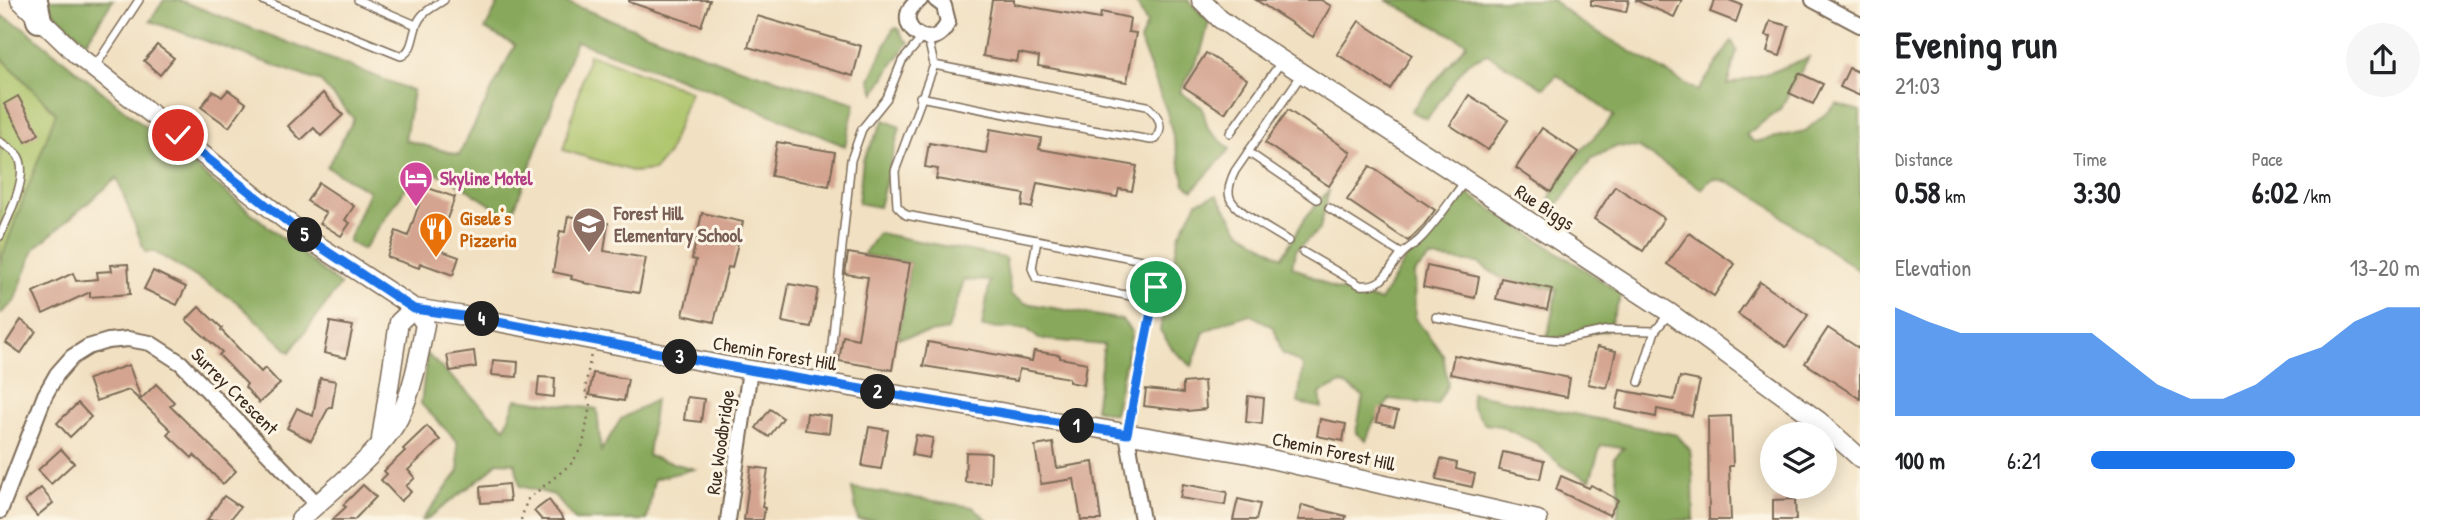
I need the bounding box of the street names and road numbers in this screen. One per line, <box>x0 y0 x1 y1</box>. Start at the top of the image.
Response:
street label: Rue Biggs <box>1510 178 1580 236</box>
street label: Chemin Forest Hill <box>711 329 840 377</box>
street label: Surrey Crescent <box>186 342 285 441</box>
street label: Rue Woodbridge <box>700 388 740 496</box>
street label: Chemin Forest Hill <box>1270 425 1399 477</box>

